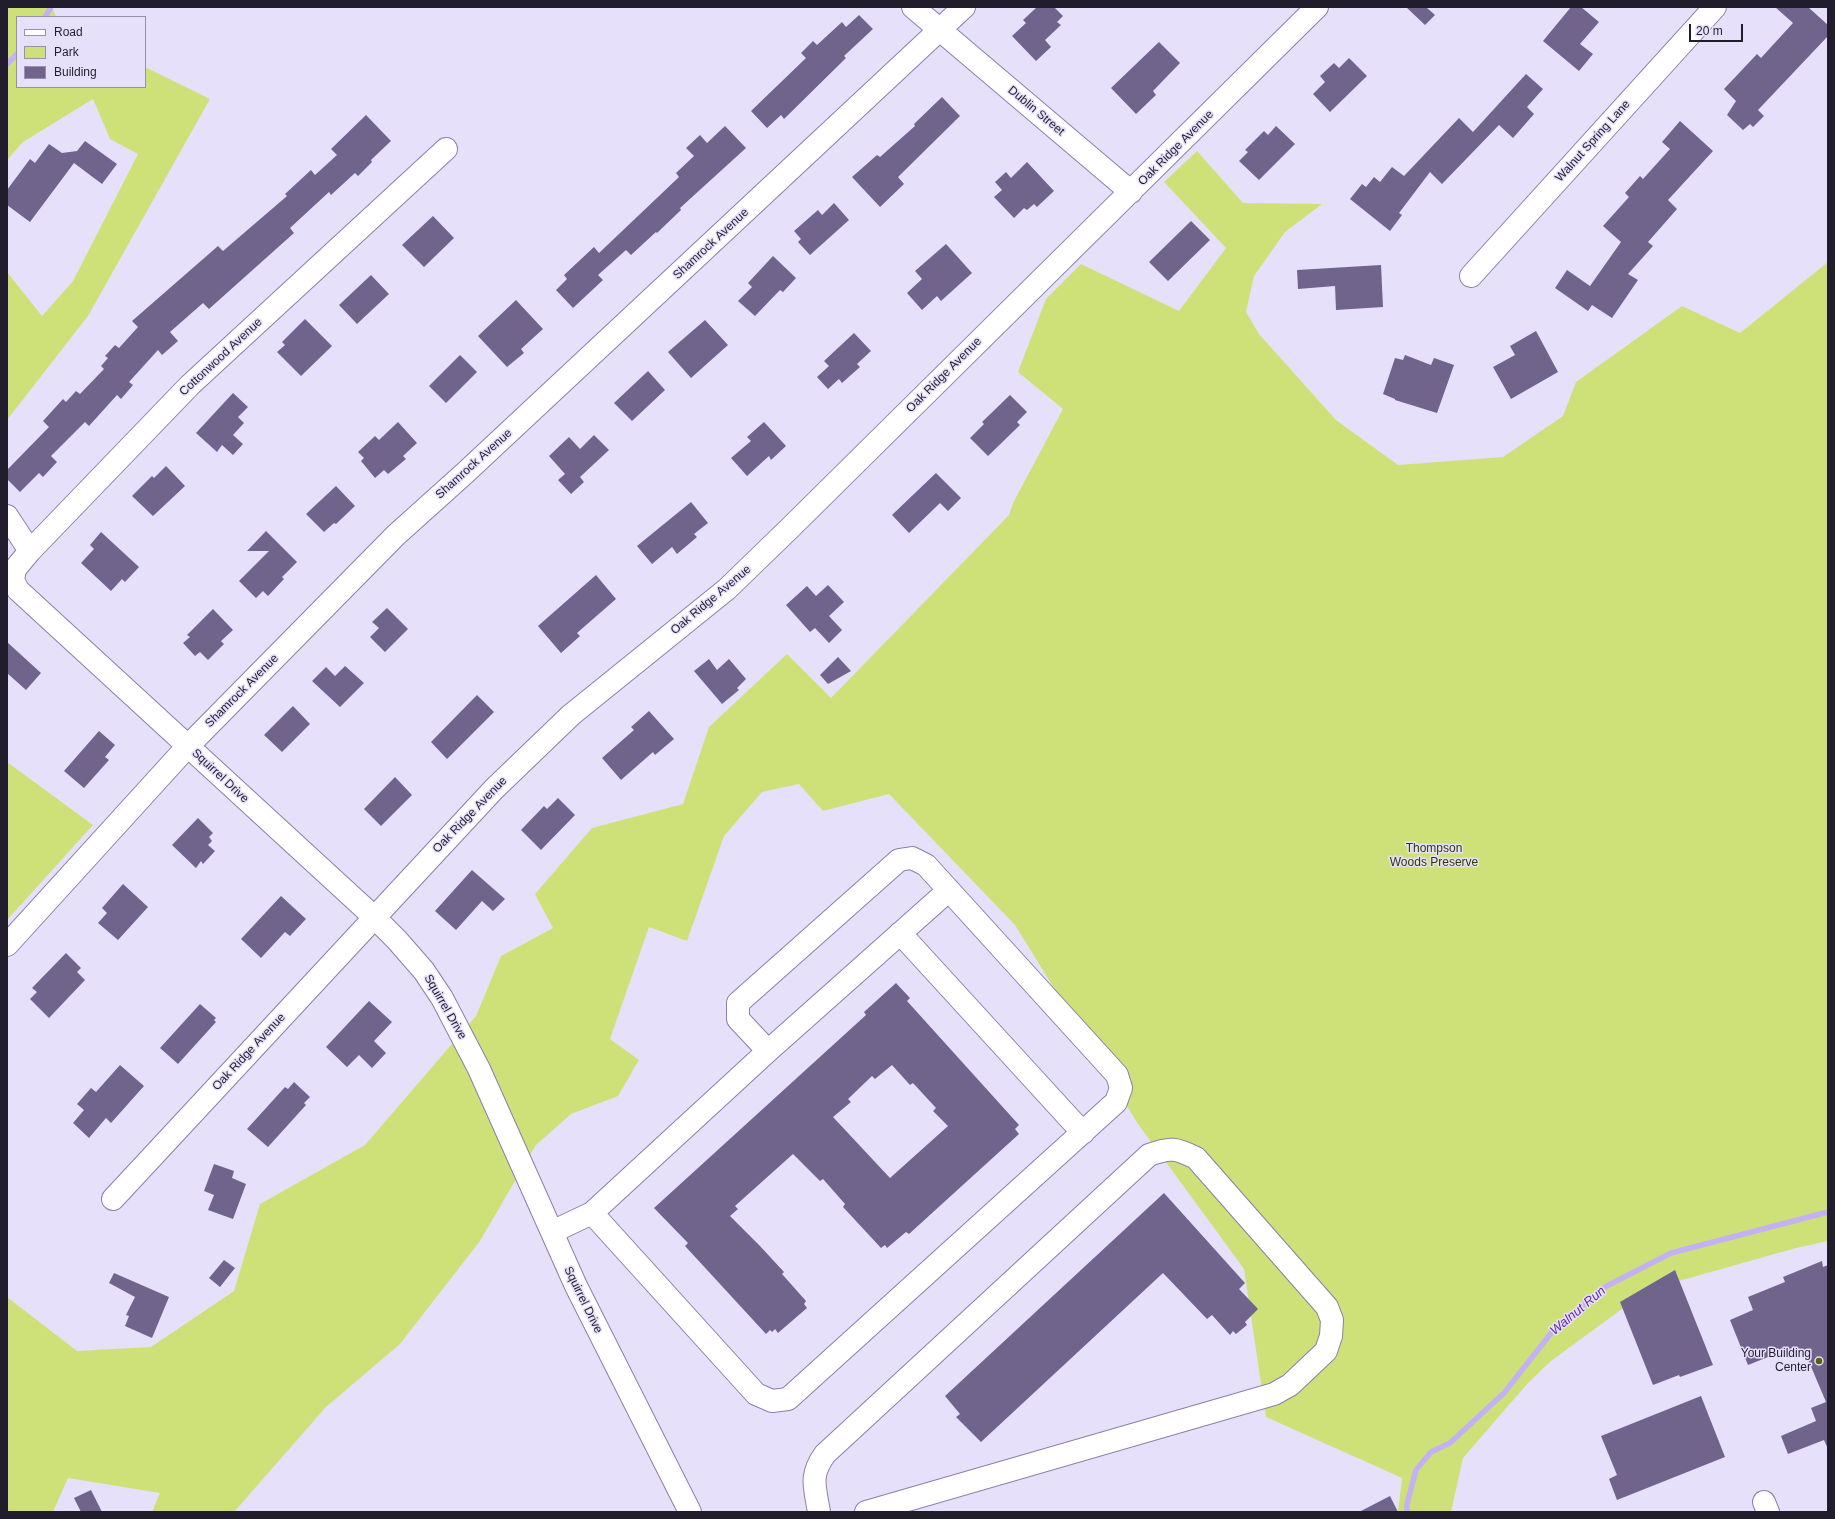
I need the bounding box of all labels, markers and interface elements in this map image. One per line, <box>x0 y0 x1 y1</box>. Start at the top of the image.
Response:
legend <box>16 16 146 88</box>
scale bar <box>1691 16 1745 42</box>
text: 20 m <box>1696 24 1723 38</box>
text: Road <box>54 25 83 39</box>
text: Park <box>54 45 79 59</box>
text: Building <box>54 65 97 79</box>
street label: Dublin Street <box>1005 83 1067 139</box>
street label: Walnut Spring Lane <box>1553 97 1633 185</box>
street label: Oak Ridge Avenue <box>1135 107 1217 189</box>
street label: Shamrock Avenue <box>670 205 752 283</box>
street label: Cottonwood Avenue <box>177 315 265 399</box>
street label: Oak Ridge Avenue <box>903 334 985 416</box>
street label: Shamrock Avenue <box>433 426 515 502</box>
street label: Oak Ridge Avenue <box>668 562 754 638</box>
street label: Shamrock Avenue <box>202 651 282 731</box>
street label: Squirrel Drive <box>189 746 251 806</box>
street label: Oak Ridge Avenue <box>430 774 510 856</box>
park label: Thompson Woods Preserve <box>1390 842 1478 870</box>
street label: Squirrel Drive <box>421 972 469 1042</box>
street label: Oak Ridge Avenue <box>209 1010 289 1094</box>
street label: Squirrel Drive <box>561 1264 605 1336</box>
water label: Walnut Run <box>1547 1283 1609 1339</box>
place label: Your Building Center <box>1741 1347 1811 1375</box>
marker: Your Building Center <box>1814 1356 1824 1366</box>

